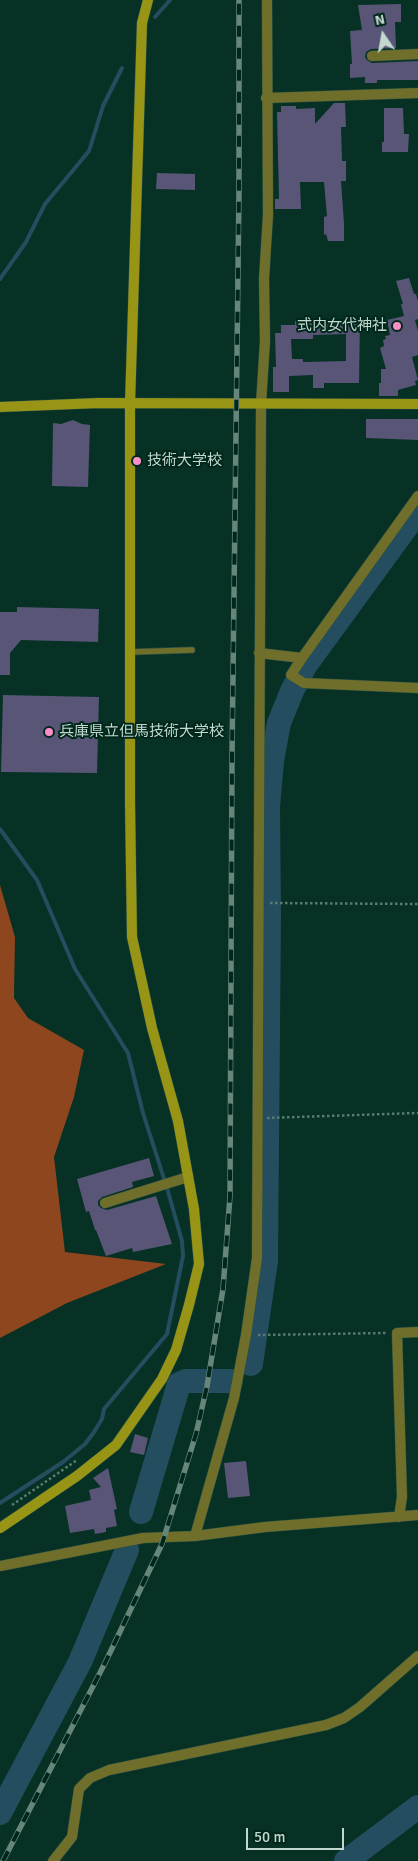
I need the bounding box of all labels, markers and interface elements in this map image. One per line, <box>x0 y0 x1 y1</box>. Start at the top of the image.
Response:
north arrow <box>358 10 408 60</box>
text: N <box>373 11 386 29</box>
place label: 式内女代神社 <box>297 317 387 335</box>
marker: 式内女代神社 <box>391 320 403 332</box>
place label: 技術大学校 <box>147 452 222 470</box>
marker: 技術大学校 <box>131 455 143 467</box>
place label: 兵庫県立但馬技術大学校 <box>59 723 224 741</box>
marker: 兵庫県立但馬技術大学校 <box>43 726 55 738</box>
scale bar <box>248 1818 346 1850</box>
text: 50 m <box>254 1828 285 1846</box>

